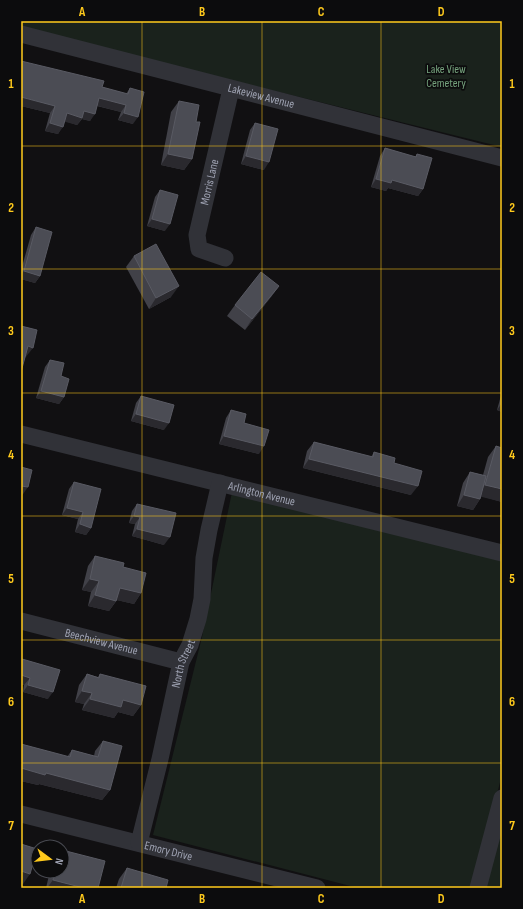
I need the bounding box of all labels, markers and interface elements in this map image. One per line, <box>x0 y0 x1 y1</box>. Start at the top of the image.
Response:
text: A <box>78 4 86 20</box>
text: B <box>199 4 205 20</box>
text: C <box>318 4 325 20</box>
text: D <box>438 4 445 20</box>
park label: Lake View Cemetery <box>426 62 466 91</box>
text: 1 <box>8 76 14 92</box>
text: 1 <box>509 76 515 92</box>
street label: Lakeview Avenue <box>226 81 296 112</box>
street label: Morris Lane <box>197 158 222 207</box>
text: 2 <box>8 200 14 216</box>
text: 2 <box>509 200 515 216</box>
text: 3 <box>8 323 14 339</box>
text: 3 <box>509 323 515 339</box>
text: 4 <box>8 447 14 463</box>
text: 4 <box>509 447 515 463</box>
street label: Arlington Avenue <box>226 478 297 510</box>
text: 5 <box>8 571 14 587</box>
text: 5 <box>509 571 515 587</box>
street label: Beechview Avenue <box>63 626 139 659</box>
street label: North Street <box>169 638 199 689</box>
text: 6 <box>8 694 14 710</box>
text: 6 <box>509 694 515 710</box>
text: 7 <box>8 818 14 834</box>
text: 7 <box>509 818 515 834</box>
street label: Emory Drive <box>143 838 194 865</box>
north arrow <box>30 839 70 879</box>
text: N <box>52 857 66 866</box>
text: A <box>78 891 86 907</box>
text: B <box>199 891 205 907</box>
text: C <box>318 891 325 907</box>
text: D <box>438 891 445 907</box>

